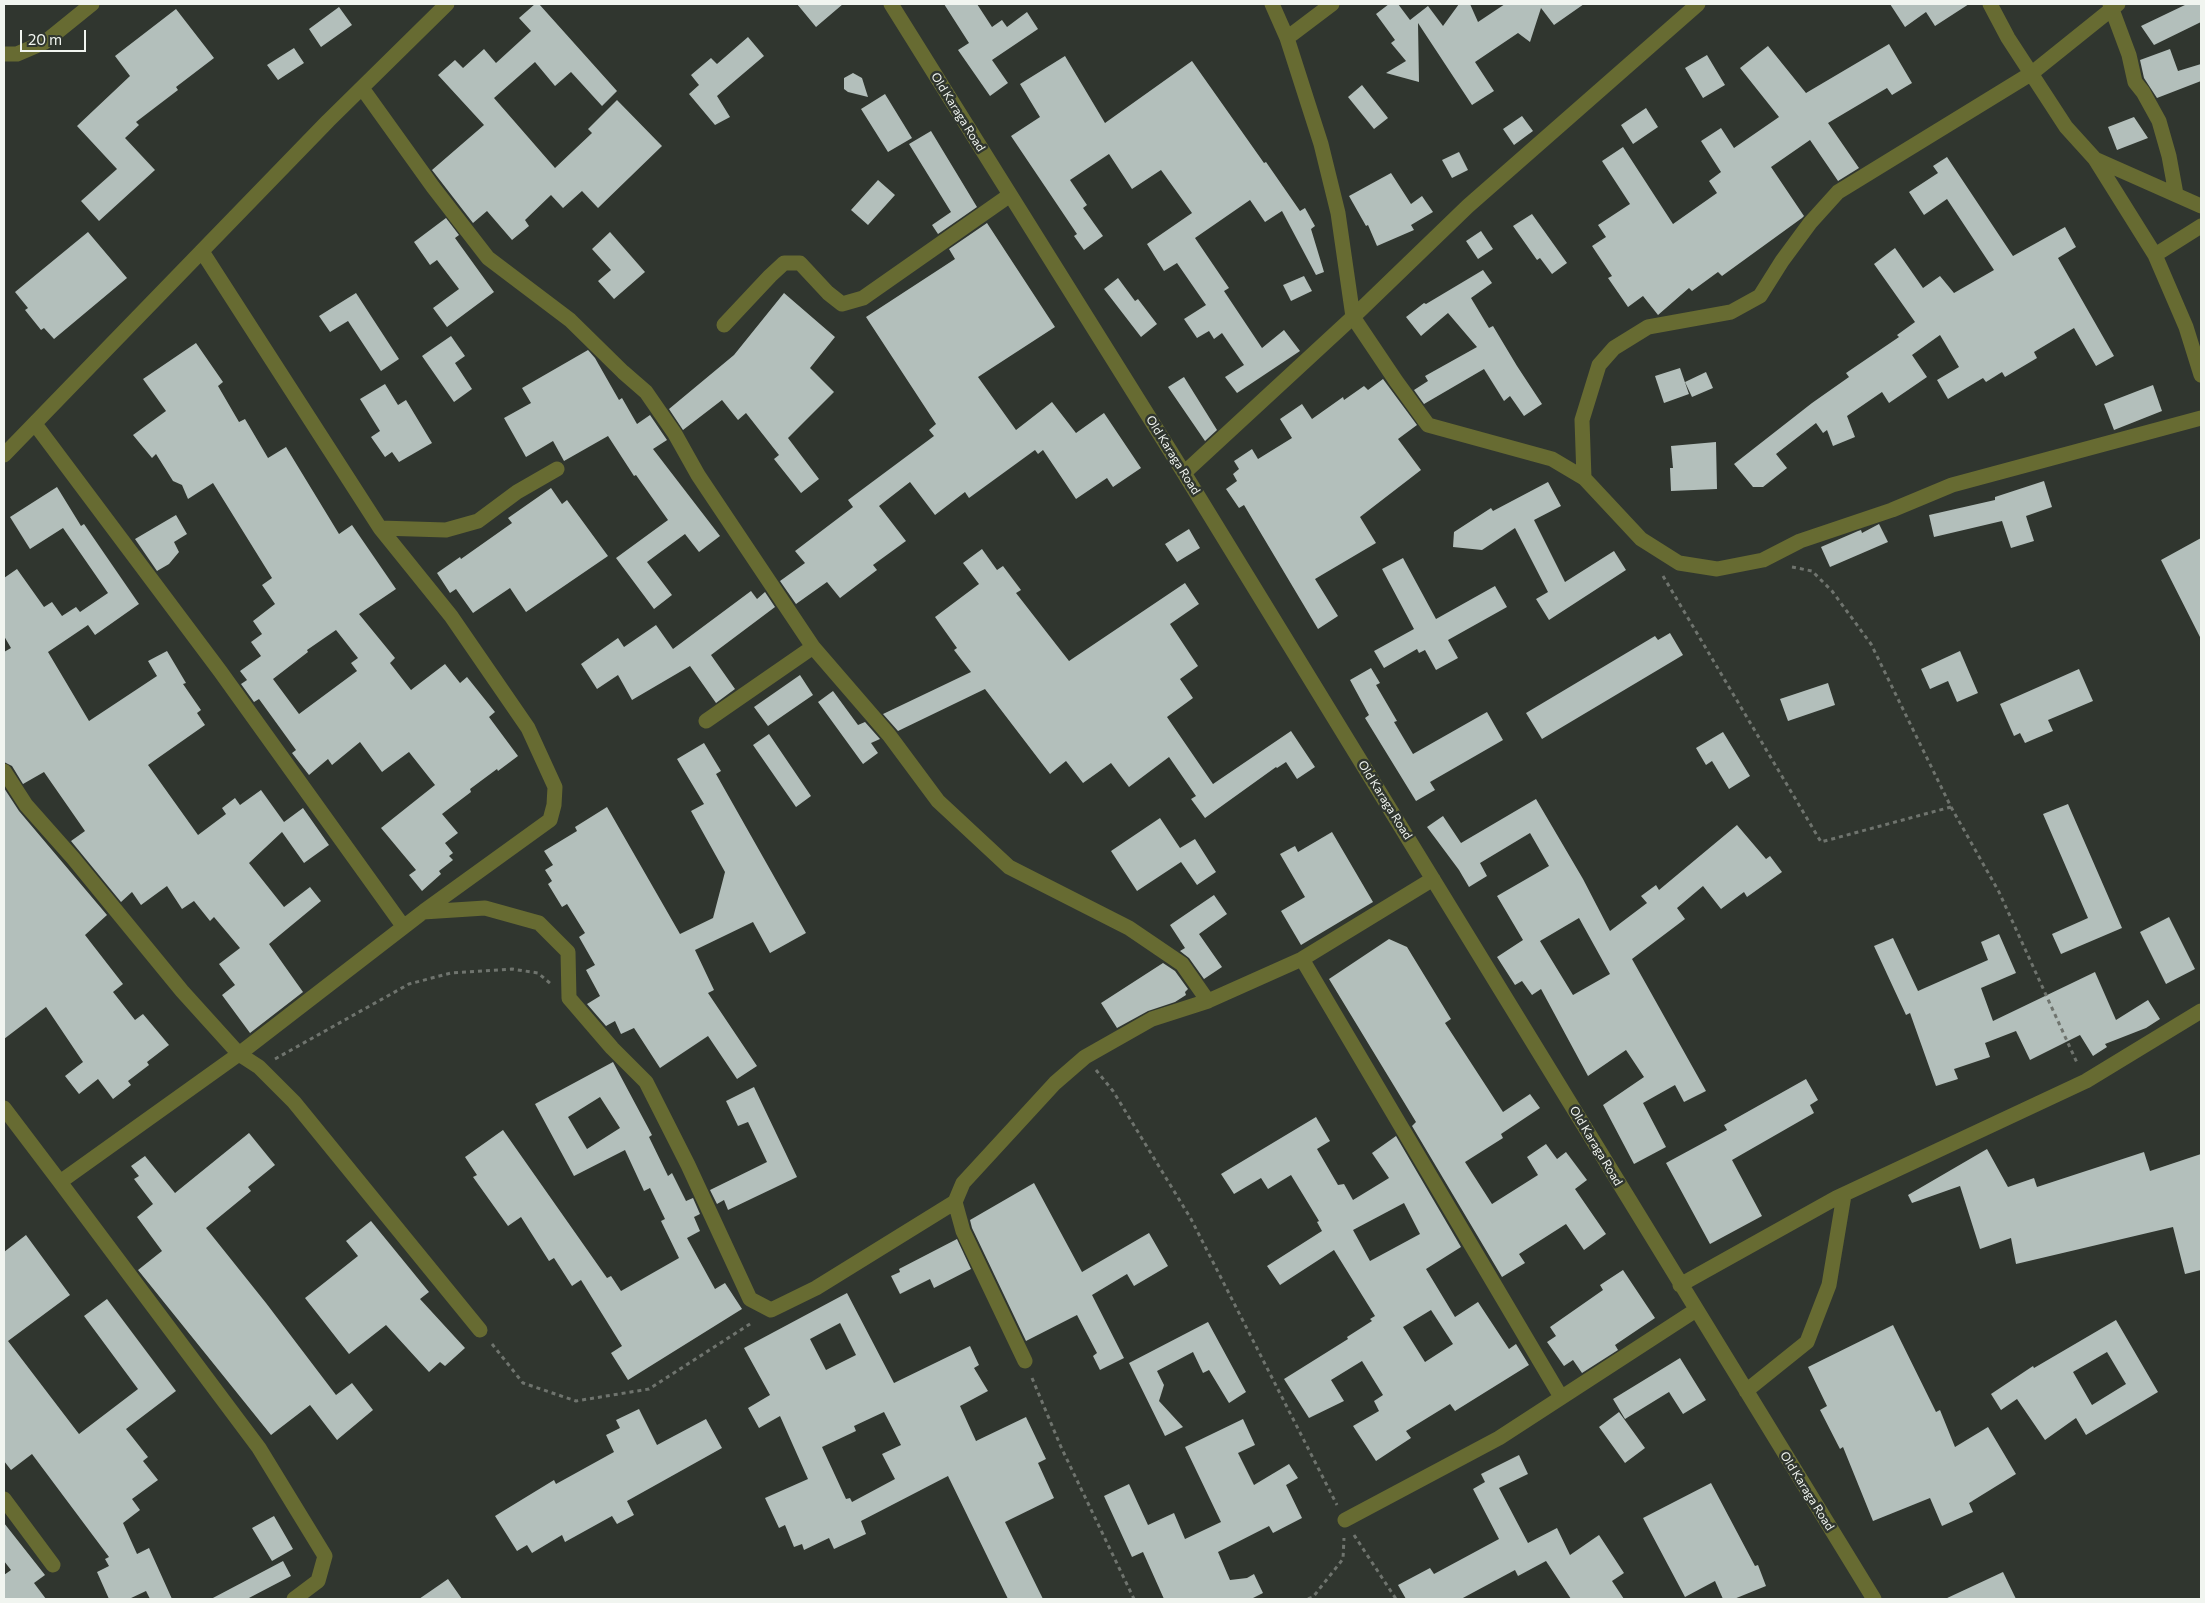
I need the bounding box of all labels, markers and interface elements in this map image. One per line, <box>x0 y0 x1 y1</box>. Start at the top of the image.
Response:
scale bar <box>22 20 89 52</box>
text: 20 m <box>28 30 62 48</box>
street label: Old Karaga Road <box>928 70 988 154</box>
street label: Old Karaga Road <box>1143 413 1203 497</box>
street label: Old Karaga Road <box>1355 758 1415 842</box>
street label: Old Karaga Road <box>1567 1104 1625 1188</box>
street label: Old Karaga Road <box>1777 1449 1837 1533</box>

